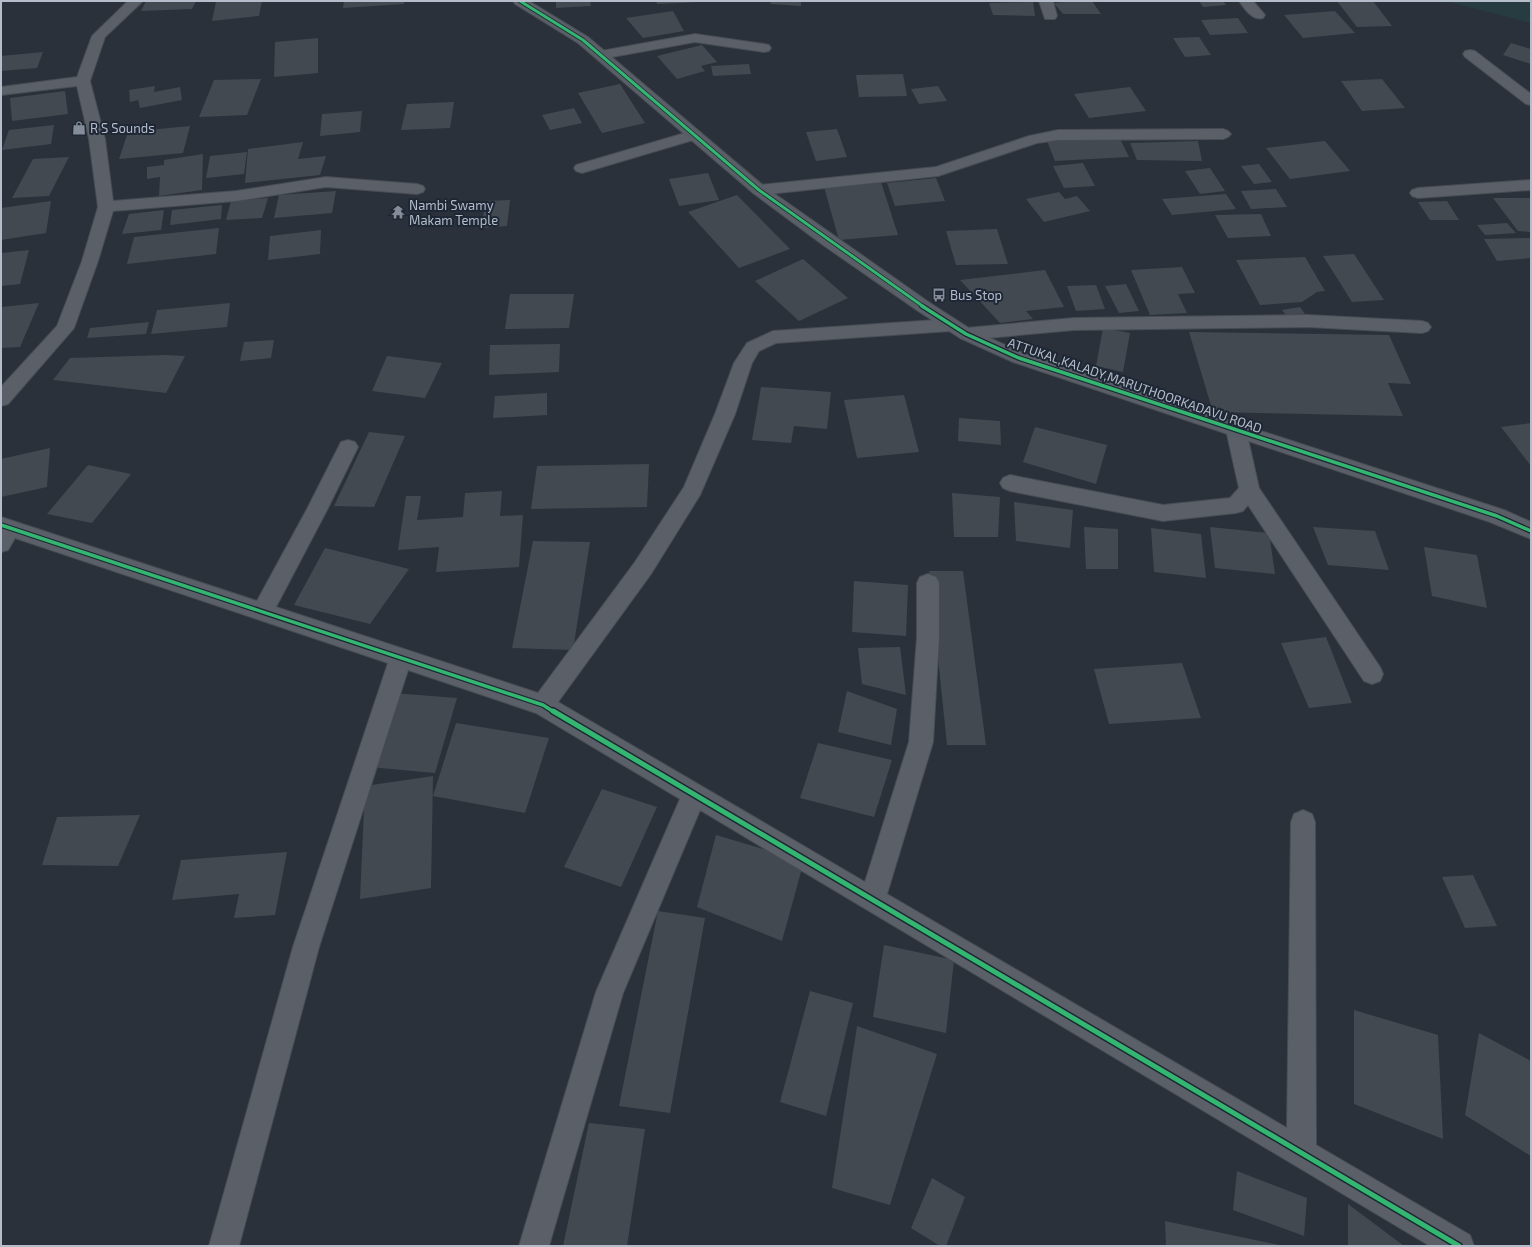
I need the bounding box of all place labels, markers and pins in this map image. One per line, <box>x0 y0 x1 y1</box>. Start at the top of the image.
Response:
shop icon: R S Sounds <box>71 120 87 136</box>
place label: R S Sounds <box>90 120 155 136</box>
place label: Nambi Swamy Makam Temple <box>409 197 498 228</box>
temple icon: Nambi Swamy Makam Temple <box>390 204 406 220</box>
bus stop icon: Bus Stop <box>931 287 947 303</box>
place label: Bus Stop <box>950 287 1002 303</box>

